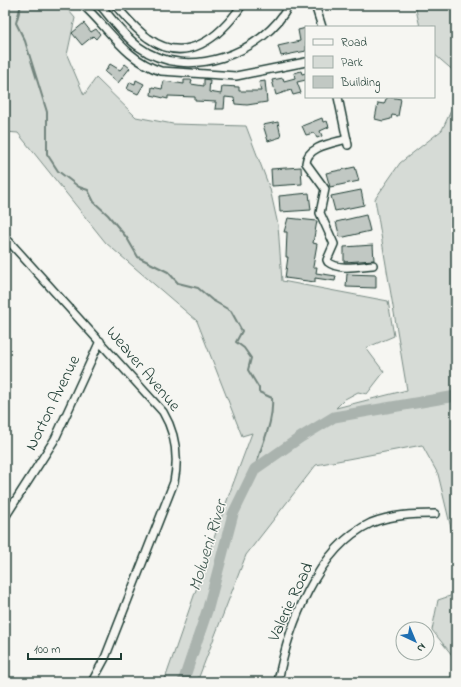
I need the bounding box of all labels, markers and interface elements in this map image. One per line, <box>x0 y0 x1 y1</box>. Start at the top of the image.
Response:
legend <box>305 26 435 98</box>
text: Road <box>341 34 367 52</box>
text: Park <box>341 54 363 72</box>
text: Building <box>340 74 380 93</box>
street label: Weaver Avenue <box>100 321 187 418</box>
street label: Norton Avenue <box>19 351 87 455</box>
water label: Molweni River <box>183 495 236 595</box>
street label: Valerie Road <box>261 558 320 647</box>
north arrow <box>395 621 435 661</box>
scale bar <box>28 635 121 661</box>
text: N <box>413 639 429 656</box>
text: 100 m <box>34 641 61 659</box>

